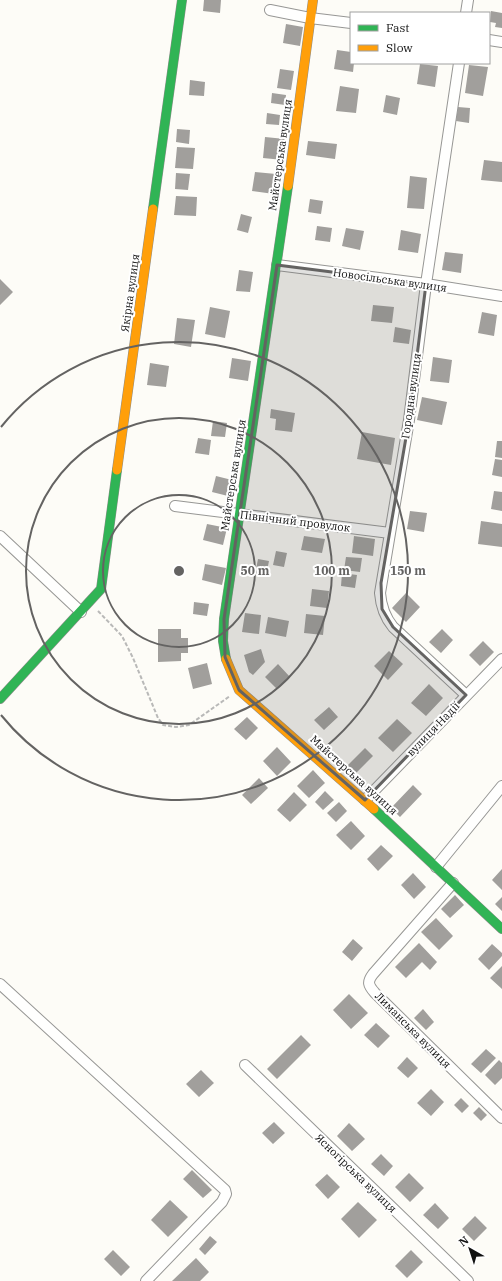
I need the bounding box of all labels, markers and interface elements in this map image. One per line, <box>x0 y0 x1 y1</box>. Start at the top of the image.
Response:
legend <box>350 12 490 64</box>
text: Fast <box>386 20 410 35</box>
text: Slow <box>386 40 413 55</box>
street label: Майстерська вулиця <box>265 98 295 212</box>
street label: Якірна вулиця <box>118 253 142 333</box>
street label: Новосільська вулиця <box>332 265 448 295</box>
street label: Городна вулиця <box>398 352 424 440</box>
street label: Майстерська вулиця <box>217 418 249 532</box>
street label: Північний провулок <box>239 507 352 535</box>
text: 50 m <box>241 563 270 578</box>
text: 100 m <box>314 563 350 578</box>
text: 150 m <box>390 563 426 578</box>
centre of rings <box>172 564 186 578</box>
street label: вулиця Надії <box>404 699 463 759</box>
street label: Майстерська вулиця <box>307 732 401 818</box>
street label: Лиманська вулиця <box>372 989 454 1071</box>
street label: Ясногірська вулиця <box>312 1131 400 1215</box>
north arrow <box>450 1229 490 1269</box>
text: N <box>456 1233 472 1249</box>

